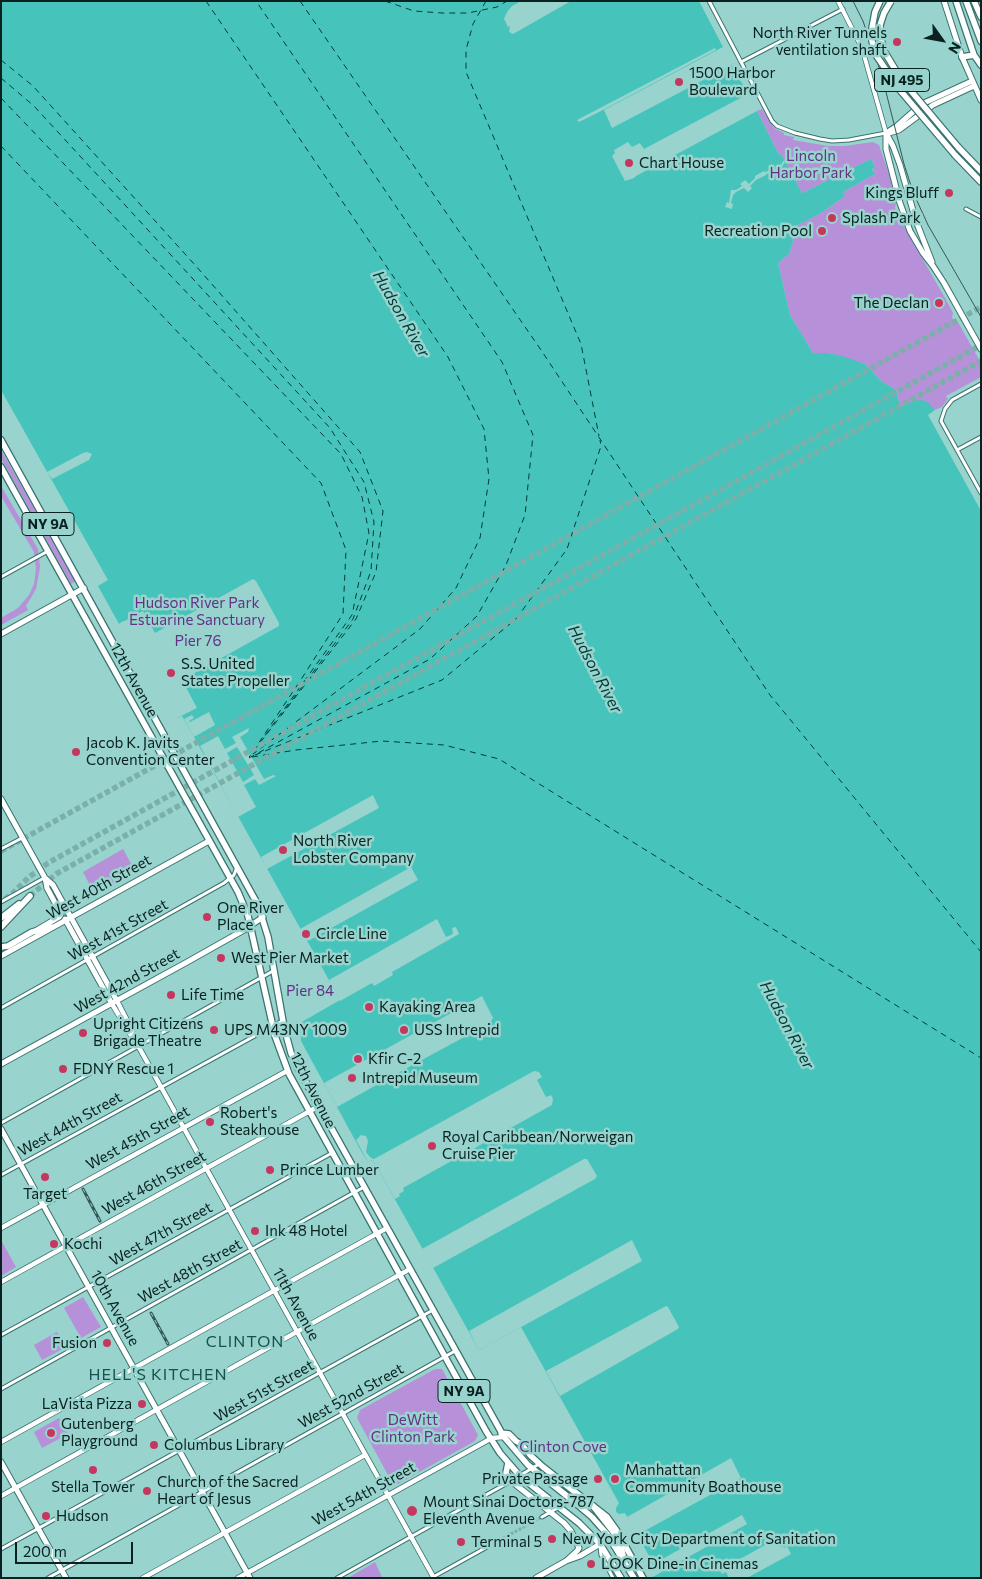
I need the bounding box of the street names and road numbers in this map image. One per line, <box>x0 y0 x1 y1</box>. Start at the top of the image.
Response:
road number: NJ 495 <box>874 68 930 92</box>
road number: NY 9A <box>22 512 74 536</box>
street label: 12th Avenue <box>106 640 162 720</box>
street label: West 40th Street <box>44 851 154 923</box>
street label: West 41st Street <box>65 895 171 965</box>
street label: West 42nd Street <box>71 945 183 1017</box>
street label: 12th Avenue <box>286 1049 340 1131</box>
street label: West 44th Street <box>15 1088 125 1160</box>
street label: West 45th Street <box>83 1102 193 1174</box>
street label: West 46th Street <box>99 1147 209 1219</box>
street label: West 47th Street <box>107 1198 215 1270</box>
street label: West 48th Street <box>135 1235 245 1307</box>
street label: 11th Avenue <box>269 1264 323 1344</box>
street label: 10th Avenue <box>87 1267 143 1349</box>
street label: West 51st Street <box>211 1356 317 1426</box>
street label: West 52nd Street <box>295 1360 407 1432</box>
road number: NY 9A <box>438 1380 490 1402</box>
street label: West 54th Street <box>309 1458 419 1530</box>

